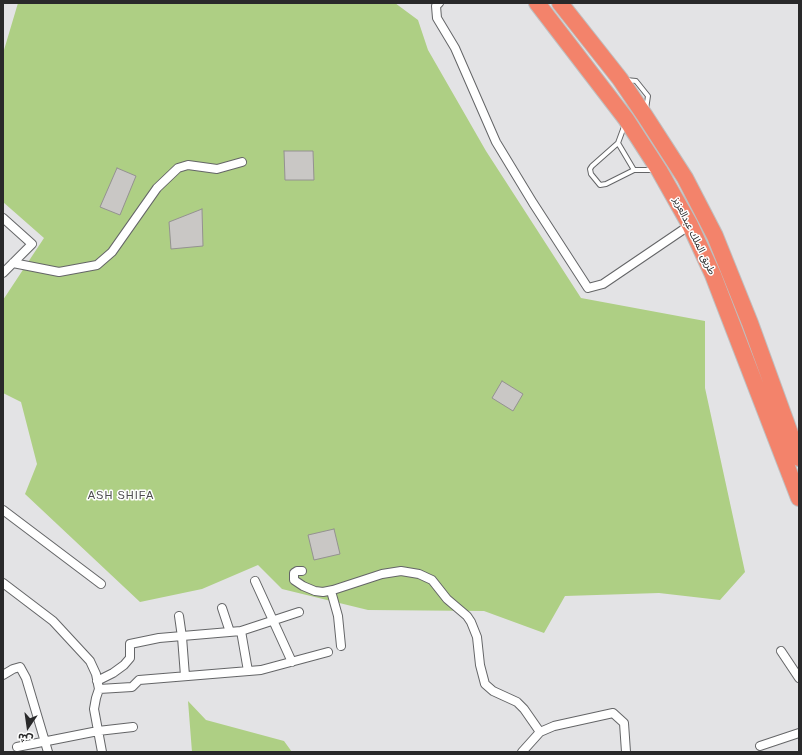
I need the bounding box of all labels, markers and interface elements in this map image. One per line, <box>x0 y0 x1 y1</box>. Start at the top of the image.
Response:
street label: طريق الملك عبدالعزيز <box>670 195 718 277</box>
district label: ASH SHIFA <box>88 489 154 503</box>
north arrow <box>8 707 48 747</box>
text: ش <box>17 731 34 746</box>

